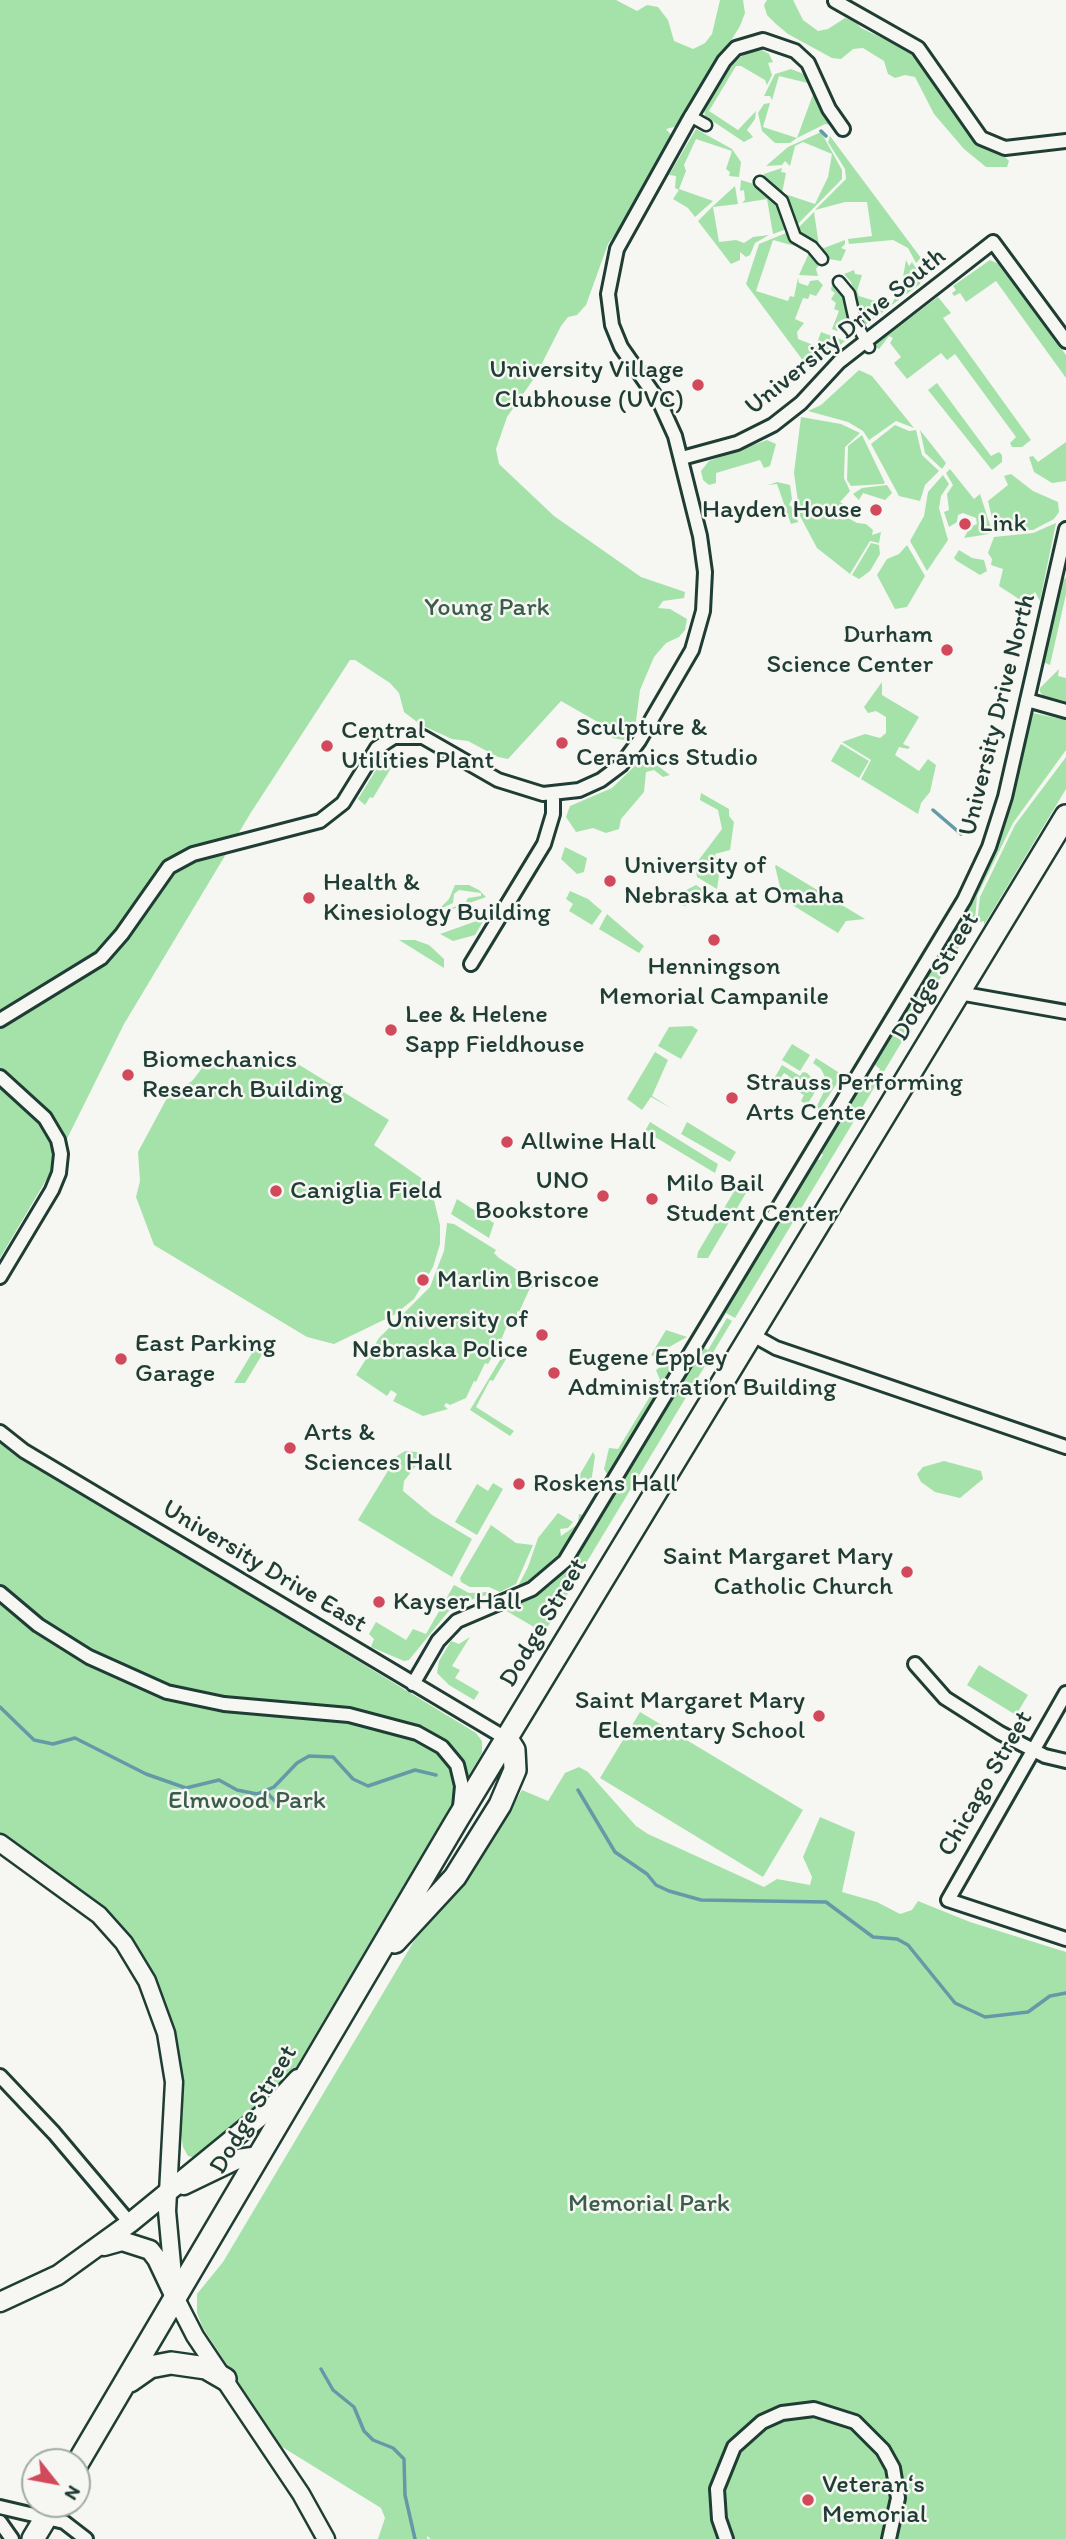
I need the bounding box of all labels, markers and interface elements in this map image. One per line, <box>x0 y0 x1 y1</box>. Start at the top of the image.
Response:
street label: University Drive South <box>739 242 953 422</box>
place label: University Village Clubhouse (UVC) <box>489 354 684 416</box>
marker: University Village Clubhouse (UVC) <box>690 377 706 393</box>
place label: Hayden House <box>702 494 862 526</box>
marker: Hayden House <box>868 502 884 518</box>
place label: Link <box>979 508 1027 540</box>
marker: Link <box>957 516 973 532</box>
street label: University Drive North <box>953 591 1043 839</box>
park label: Young Park <box>424 592 550 624</box>
place label: Durham Science Center <box>767 619 933 680</box>
marker: Durham Science Center <box>939 642 955 658</box>
place label: Sculpture & Ceramics Studio <box>576 712 758 774</box>
place label: Central Utilities Plant <box>341 715 494 776</box>
marker: Sculpture & Ceramics Studio <box>554 735 570 751</box>
marker: Central Utilities Plant <box>319 738 335 754</box>
place label: University of Nebraska at Omaha <box>624 850 844 912</box>
place label: Health & Kinesiology Building <box>323 867 551 928</box>
marker: University of Nebraska at Omaha <box>602 873 618 889</box>
marker: Health & Kinesiology Building <box>301 890 317 906</box>
street label: Dodge Street <box>885 907 987 1047</box>
marker: Henningson Memorial Campanile <box>706 932 722 948</box>
place label: Henningson Memorial Campanile <box>599 951 829 1012</box>
place label: Lee & Helene Sapp Fieldhouse <box>405 999 585 1060</box>
marker: Lee & Helene Sapp Fieldhouse <box>383 1022 399 1038</box>
place label: Biomechanics Research Building <box>142 1044 343 1106</box>
marker: Biomechanics Research Building <box>120 1067 136 1083</box>
place label: Strauss Performing Arts Cente <box>746 1067 963 1128</box>
marker: Strauss Performing Arts Cente <box>724 1090 740 1106</box>
place label: Allwine Hall <box>521 1126 656 1158</box>
marker: Allwine Hall <box>499 1134 515 1150</box>
place label: UNO Bookstore <box>475 1165 589 1226</box>
place label: Milo Bail Student Center <box>666 1168 838 1230</box>
place label: Caniglia Field <box>290 1175 442 1207</box>
marker: Caniglia Field <box>268 1183 284 1199</box>
marker: UNO Bookstore <box>595 1188 611 1204</box>
marker: Milo Bail Student Center <box>644 1191 660 1207</box>
place label: Marlin Briscoe <box>437 1264 599 1296</box>
marker: Marlin Briscoe <box>415 1272 431 1288</box>
place label: University of Nebraska Police <box>352 1304 528 1366</box>
marker: University of Nebraska Police <box>534 1327 550 1343</box>
place label: East Parking Garage <box>135 1328 276 1390</box>
place label: Eugene Eppley Administration Building <box>568 1342 836 1404</box>
marker: East Parking Garage <box>113 1351 129 1367</box>
marker: Eugene Eppley Administration Building <box>546 1365 562 1381</box>
place label: Arts & Sciences Hall <box>304 1417 452 1478</box>
marker: Arts & Sciences Hall <box>282 1440 298 1456</box>
place label: Roskens Hall <box>533 1468 677 1500</box>
marker: Roskens Hall <box>511 1476 527 1492</box>
street label: University Drive East <box>156 1494 372 1640</box>
place label: Saint Margaret Mary Catholic Church <box>663 1541 893 1602</box>
street label: Dodge Street <box>493 1553 595 1693</box>
marker: Saint Margaret Mary Catholic Church <box>899 1564 915 1580</box>
place label: Kayser Hall <box>393 1586 521 1618</box>
marker: Kayser Hall <box>371 1594 387 1610</box>
place label: Saint Margaret Mary Elementary School <box>575 1685 805 1746</box>
street label: Chicago Street <box>932 1706 1040 1862</box>
marker: Saint Margaret Mary Elementary School <box>811 1708 827 1724</box>
park label: Elmwood Park <box>168 1785 326 1817</box>
street label: Dodge Street <box>203 2040 305 2180</box>
park label: Memorial Park <box>568 2188 730 2220</box>
north arrow <box>21 2448 91 2518</box>
place label: Veteranʻs Memorial <box>822 2469 927 2530</box>
text: N <box>60 2482 86 2504</box>
marker: Veteranʻs Memorial <box>800 2492 816 2508</box>

